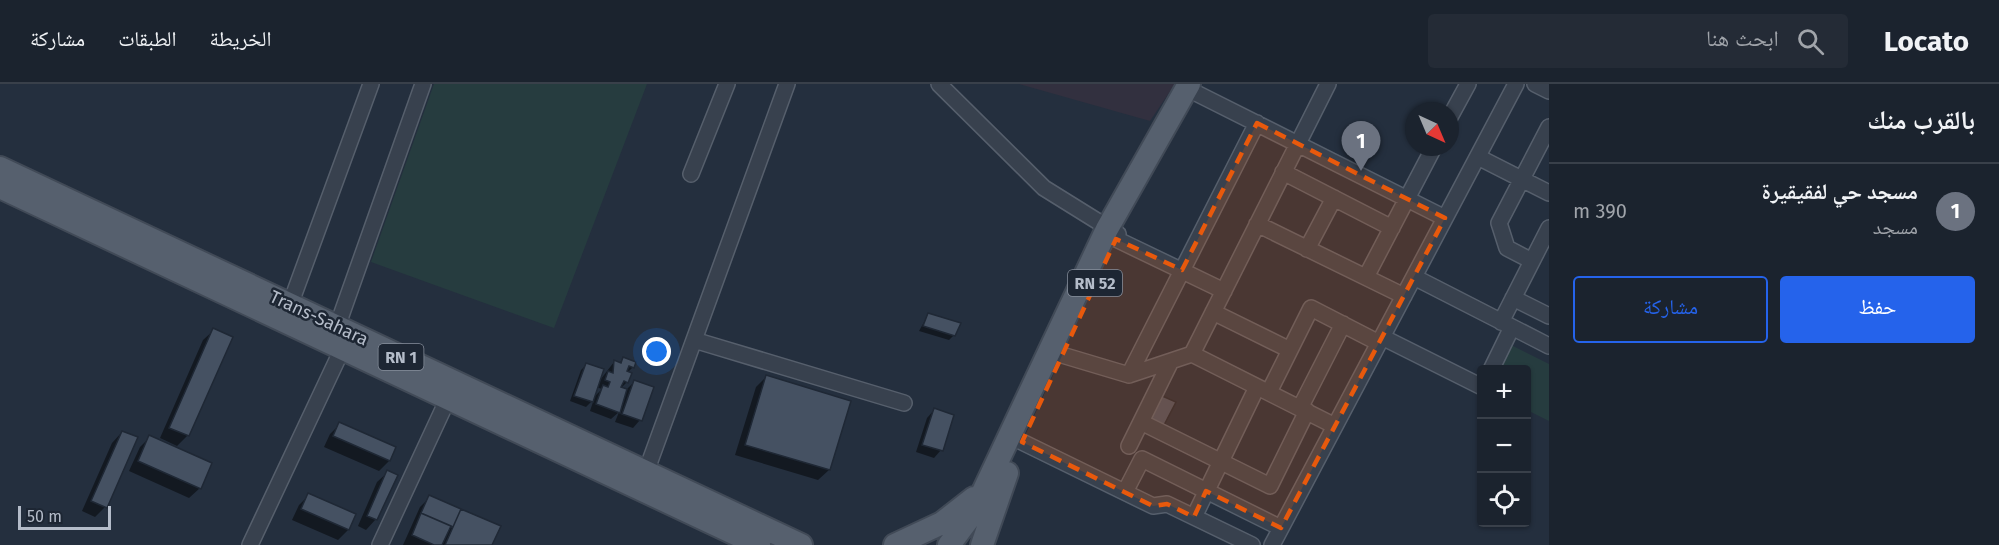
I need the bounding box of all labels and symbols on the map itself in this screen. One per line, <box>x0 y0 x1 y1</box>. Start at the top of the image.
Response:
north arrow <box>1405 102 1459 156</box>
pin: 1 <box>1342 122 1380 171</box>
road number: RN 52 <box>1068 270 1122 296</box>
street label: Trans-Sahara <box>266 286 372 350</box>
your location <box>642 337 671 366</box>
road number: RN 1 <box>378 344 424 370</box>
scale bar <box>18 503 111 530</box>

